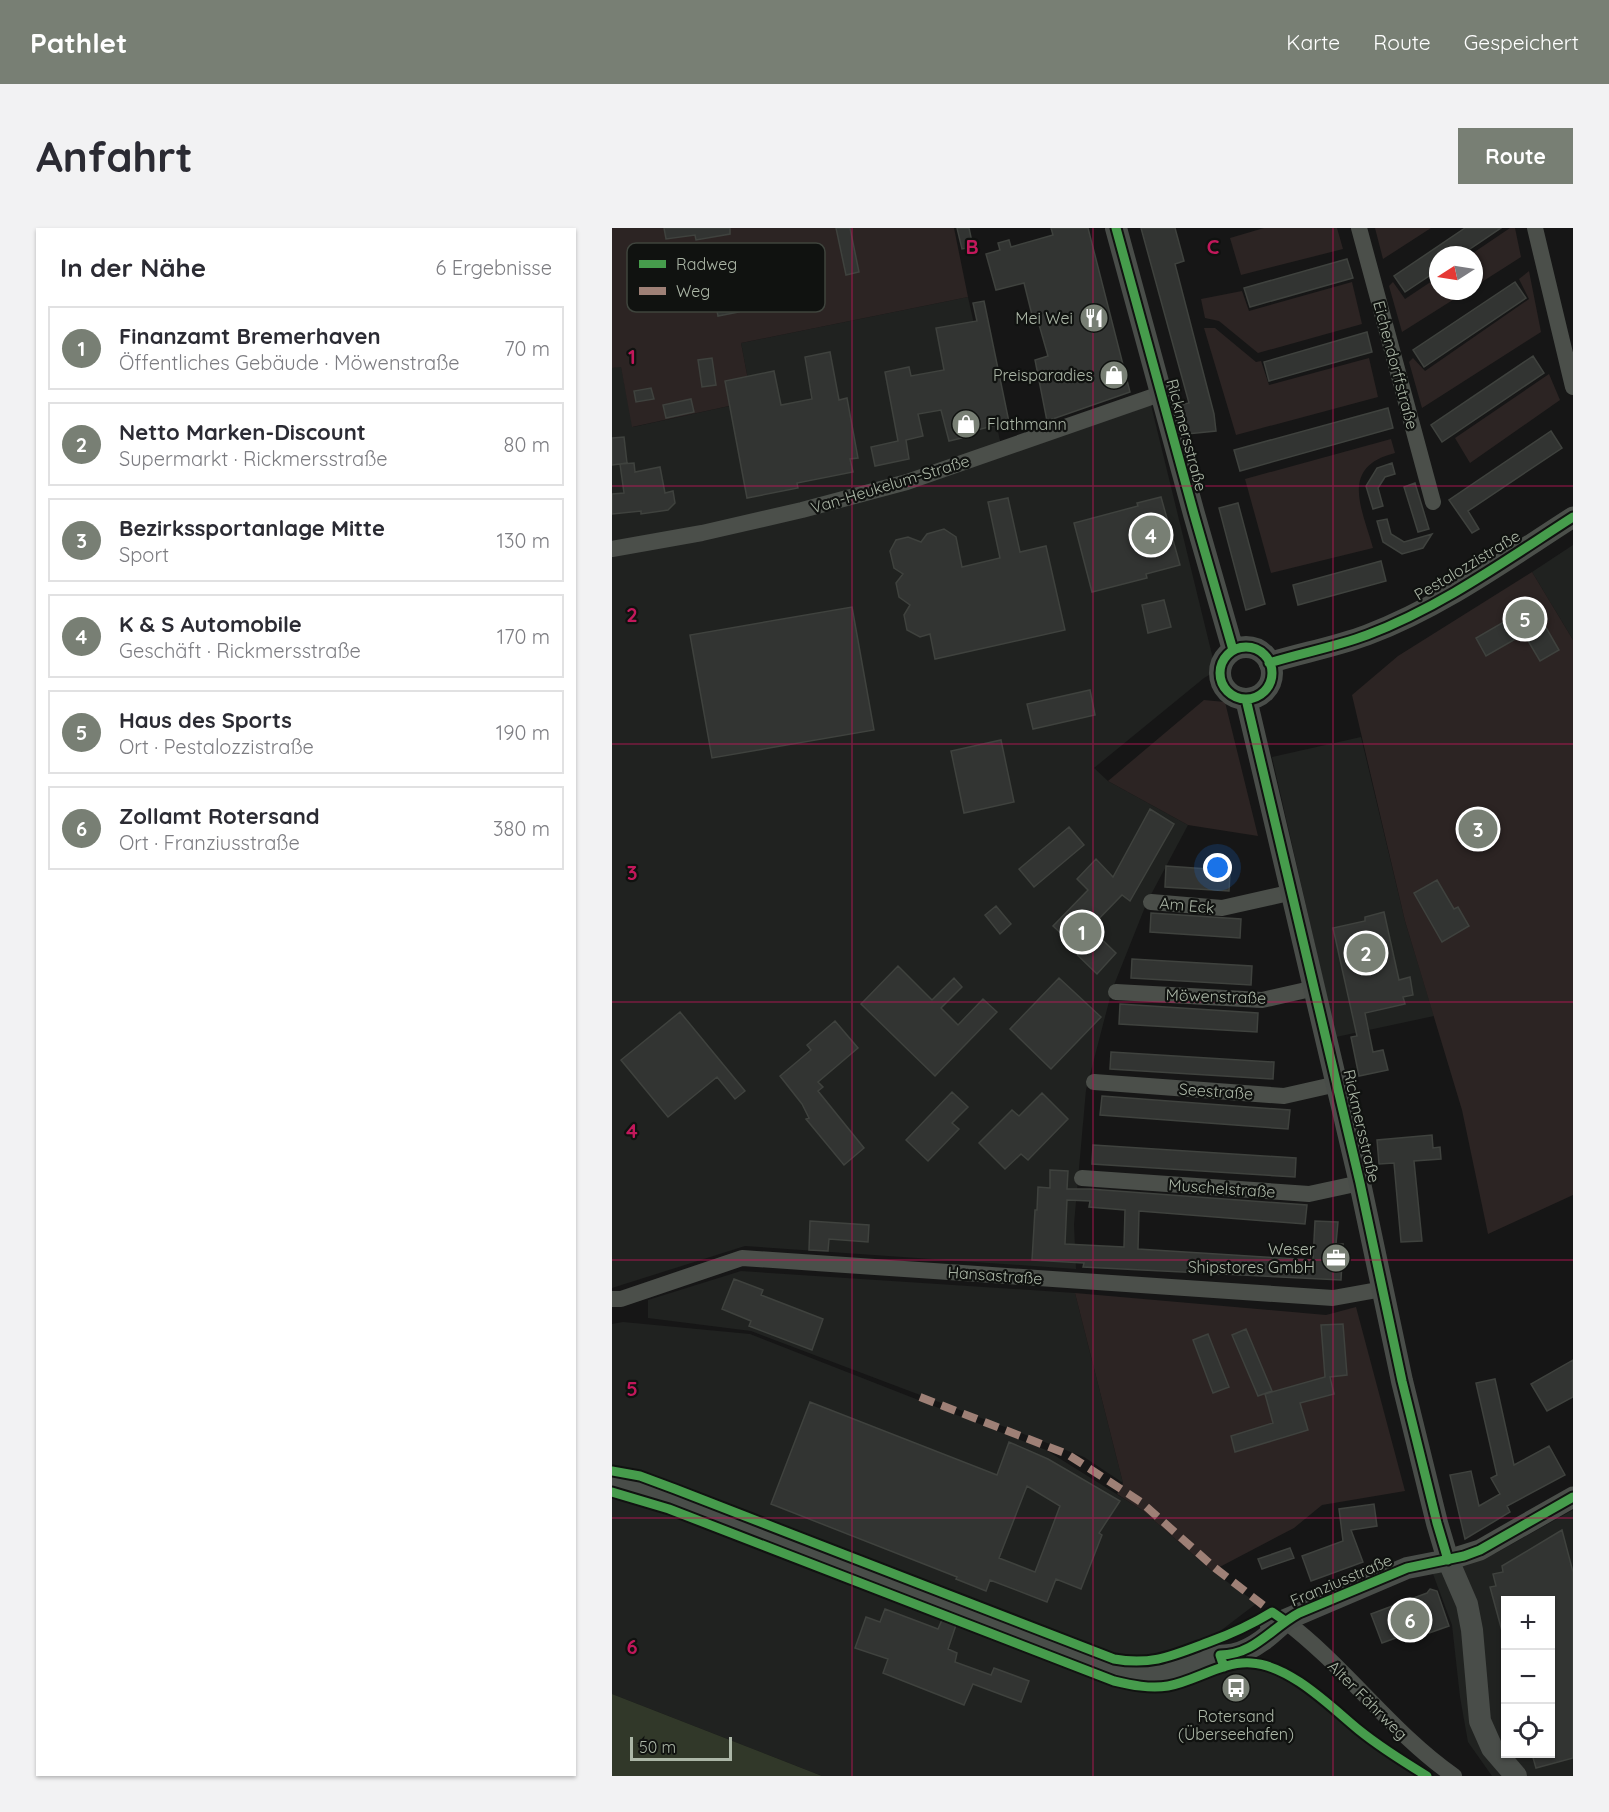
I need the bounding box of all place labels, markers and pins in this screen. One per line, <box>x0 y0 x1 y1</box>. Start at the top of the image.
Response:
restaurant icon: Mei Wei <box>1078 302 1110 334</box>
place label: Mei Wei <box>1015 308 1073 328</box>
shop icon: Preisparadies <box>1098 359 1130 391</box>
place label: Preisparadies <box>993 365 1093 385</box>
shop icon: Flathmann <box>950 408 982 440</box>
place label: Flathmann <box>987 414 1067 434</box>
pin: 4 <box>1132 512 1170 558</box>
pin: 5 <box>1506 596 1544 642</box>
pin: 3 <box>1458 806 1498 852</box>
pin: 1 <box>1062 910 1102 954</box>
pin: 2 <box>1346 930 1386 976</box>
place label: Weser Shipstores GmbH <box>1188 1239 1315 1277</box>
office icon: Weser Shipstores GmbH <box>1320 1242 1352 1274</box>
pin: 6 <box>1390 1598 1430 1642</box>
bus stop icon: Rotersand (Überseehafen) <box>1220 1672 1252 1704</box>
place label: Rotersand (Überseehafen) <box>1178 1706 1294 1744</box>

